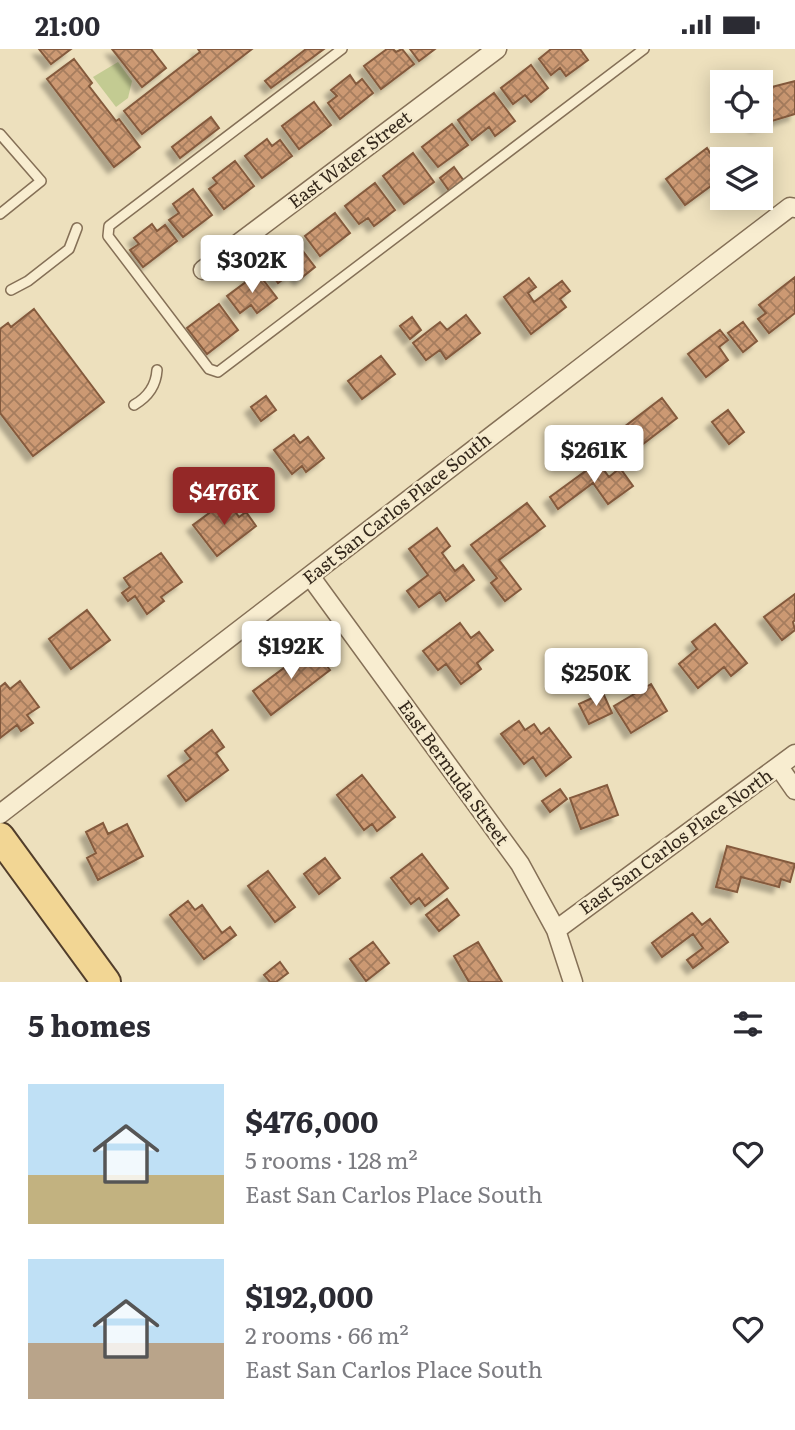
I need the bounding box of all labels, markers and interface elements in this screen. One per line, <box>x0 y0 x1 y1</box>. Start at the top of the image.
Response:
text: 21:00 <box>35 5 100 44</box>
map controls <box>710 70 773 210</box>
button: locate <box>710 70 773 133</box>
street label: East Water Street <box>282 103 417 214</box>
button: layers <box>710 147 773 210</box>
pin: $302K <box>203 236 301 295</box>
text: $302K <box>217 241 287 275</box>
street label: East San Carlos Place South <box>296 425 496 590</box>
pin: $261K <box>545 425 643 485</box>
text: $261K <box>560 431 628 465</box>
pin: $476K <box>175 468 273 527</box>
text: $476K <box>189 473 259 507</box>
pin: $192K <box>242 621 340 681</box>
text: $192K <box>258 627 324 661</box>
pin: $250K <box>547 649 645 708</box>
text: $250K <box>561 654 631 688</box>
street label: East Bermuda Street <box>392 694 517 851</box>
street label: East San Carlos Place North <box>573 761 778 920</box>
text: 5 homes <box>28 1002 151 1046</box>
icon: filters <box>729 1005 767 1043</box>
text: $476,000 <box>245 1098 378 1142</box>
icon: home <box>84 1112 168 1196</box>
icon: heart <box>729 1135 767 1173</box>
text: 5 rooms · 128 m² <box>245 1142 418 1176</box>
text: East San Carlos Place South <box>245 1176 543 1210</box>
text: $192,000 <box>245 1273 373 1317</box>
icon: home <box>84 1287 168 1371</box>
icon: heart <box>729 1310 767 1348</box>
text: 2 rooms · 66 m² <box>245 1317 409 1351</box>
text: East San Carlos Place South <box>245 1351 543 1385</box>

